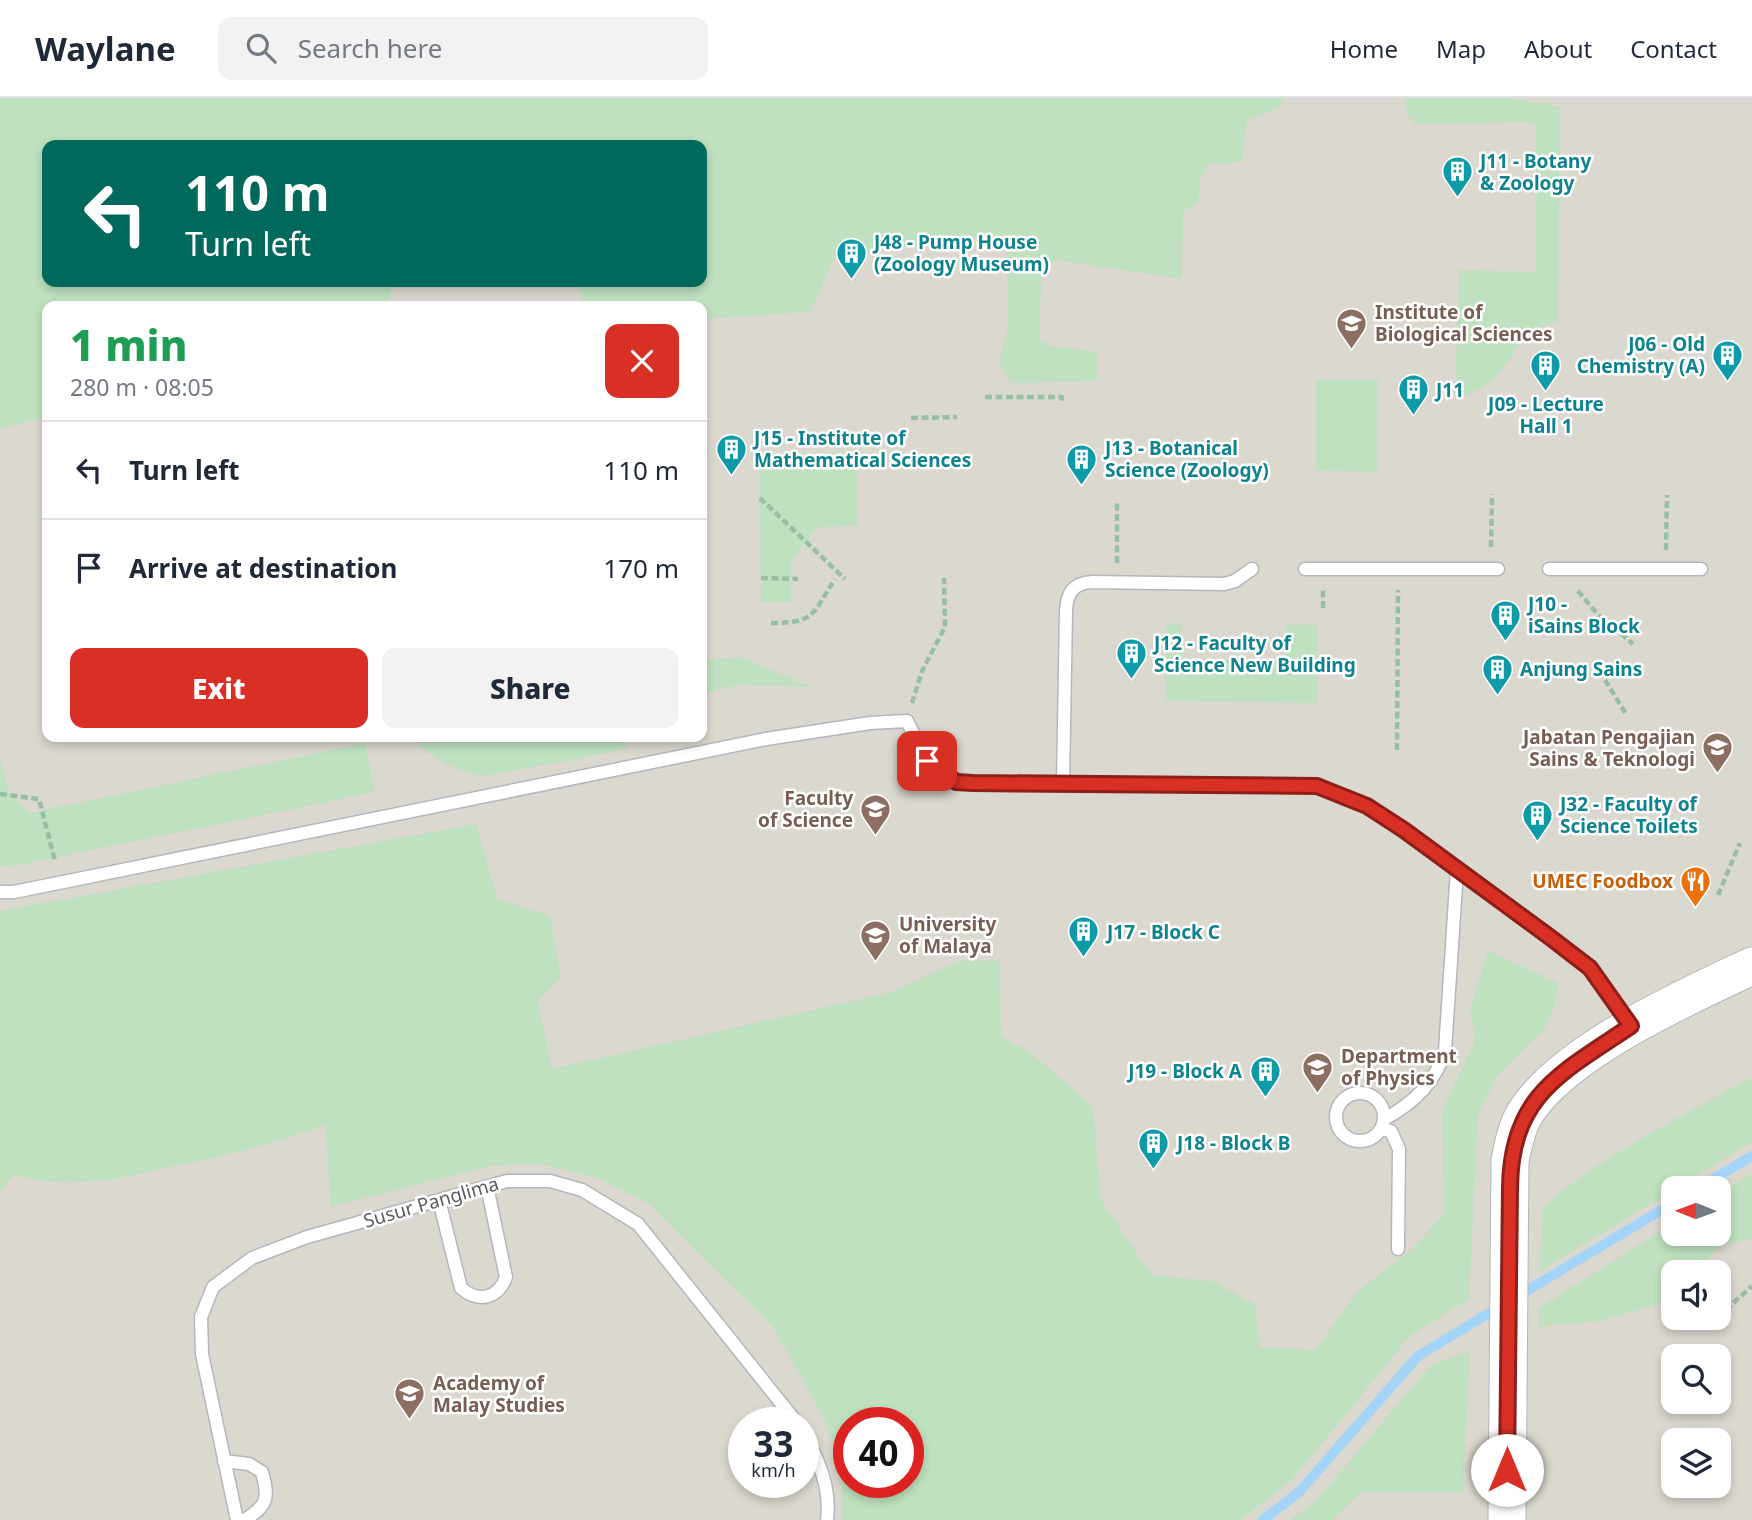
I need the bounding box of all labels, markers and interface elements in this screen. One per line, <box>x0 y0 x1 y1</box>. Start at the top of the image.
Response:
search box <box>218 17 708 80</box>
text: Waylane <box>35 26 176 71</box>
icon: search <box>242 29 280 67</box>
text: Search here <box>298 30 442 66</box>
text: Home <box>1330 32 1398 65</box>
text: Map <box>1436 32 1486 65</box>
text: About <box>1524 32 1592 65</box>
text: Contact <box>1630 32 1717 65</box>
place label: J11 - Botany & Zoology <box>1478 148 1591 196</box>
building icon: J11 - Botany & Zoology <box>1440 155 1474 199</box>
text: 110 m <box>185 159 330 225</box>
icon: left <box>70 168 161 259</box>
text: Turn left <box>185 222 311 265</box>
place label: J48 - Pump House (Zoology Museum) <box>872 229 1049 277</box>
building icon: J48 - Pump House (Zoology Museum) <box>834 236 868 280</box>
place label: Institute of Biological Sciences <box>1375 299 1553 347</box>
school or university icon: Institute of Biological Sciences <box>1335 306 1369 350</box>
text: 1 min <box>70 316 187 373</box>
button: close <box>605 324 679 398</box>
place label: J06 - Old Chemistry (A) <box>1577 331 1705 379</box>
building icon: J06 - Old Chemistry (A) <box>1711 338 1745 382</box>
building icon: J09 - Lecture Hall 1 <box>1529 348 1563 392</box>
text: 280 m · 08:05 <box>70 371 214 403</box>
building icon: J11 <box>1396 373 1430 417</box>
place label: J11 <box>1434 377 1464 403</box>
place label: J09 - Lecture Hall 1 <box>1486 391 1604 439</box>
place label: J15 - Institute of Mathematical Sciences <box>752 425 971 473</box>
building icon: J15 - Institute of Mathematical Sciences <box>714 432 748 476</box>
place label: J13 - Botanical Science (Zoology) <box>1103 435 1269 483</box>
building icon: J13 - Botanical Science (Zoology) <box>1065 442 1099 486</box>
icon: left <box>70 451 108 489</box>
text: Turn left <box>129 452 240 488</box>
text: 110 m <box>603 452 679 488</box>
icon: arrive <box>70 549 108 587</box>
text: Arrive at destination <box>129 550 398 586</box>
text: 170 m <box>603 550 679 586</box>
place label: J10 - iSains Block <box>1526 591 1640 639</box>
building icon: J10 - iSains Block <box>1488 598 1522 642</box>
place label: J12 - Faculty of Science New Building <box>1152 630 1356 678</box>
building icon: J12 - Faculty of Science New Building <box>1114 637 1148 681</box>
button: Exit <box>70 648 368 728</box>
button: Share <box>382 648 679 728</box>
building icon: Anjung Sains <box>1480 652 1514 696</box>
place label: Anjung Sains <box>1520 656 1642 682</box>
place label: Jabatan Pengajian Sains & Teknologi <box>1521 724 1695 772</box>
pin <box>897 731 957 791</box>
school or university icon: Jabatan Pengajian Sains & Teknologi <box>1701 731 1735 775</box>
icon: arrive <box>908 742 946 780</box>
place label: Faculty of Science <box>758 785 853 833</box>
place label: J32 - Faculty of Science Toilets <box>1558 791 1699 839</box>
school or university icon: Faculty of Science <box>859 792 893 836</box>
building icon: J32 - Faculty of Science Toilets <box>1520 798 1554 842</box>
restaurant icon: UMEC Foodbox <box>1679 864 1713 908</box>
place label: UMEC Foodbox <box>1532 868 1673 894</box>
place label: University of Malaya <box>899 911 997 959</box>
building icon: J17 - Block C <box>1067 915 1101 959</box>
school or university icon: University of Malaya <box>859 918 893 962</box>
place label: J17 - Block C <box>1105 919 1220 945</box>
place label: Department of Physics <box>1341 1043 1457 1091</box>
school or university icon: Department of Physics <box>1301 1050 1335 1094</box>
building icon: J19 - Block A <box>1248 1054 1282 1098</box>
place label: J19 - Block A <box>1126 1058 1243 1084</box>
building icon: J18 - Block B <box>1137 1126 1171 1170</box>
place label: J18 - Block B <box>1175 1130 1290 1156</box>
street label: Susur Panglima <box>360 1170 502 1234</box>
north arrow <box>1661 1176 1731 1246</box>
map controls <box>1661 1176 1731 1498</box>
button: sound <box>1661 1260 1731 1330</box>
button: search <box>1661 1344 1731 1414</box>
place label: Academy of Malay Studies <box>433 1370 565 1418</box>
school or university icon: Academy of Malay Studies <box>393 1377 427 1421</box>
speed limit sign: 40 <box>833 1407 924 1498</box>
text: 33 <box>753 1420 794 1467</box>
button: layers <box>1661 1428 1731 1498</box>
position arrow <box>1470 1433 1544 1507</box>
text: km/h <box>751 1458 796 1482</box>

